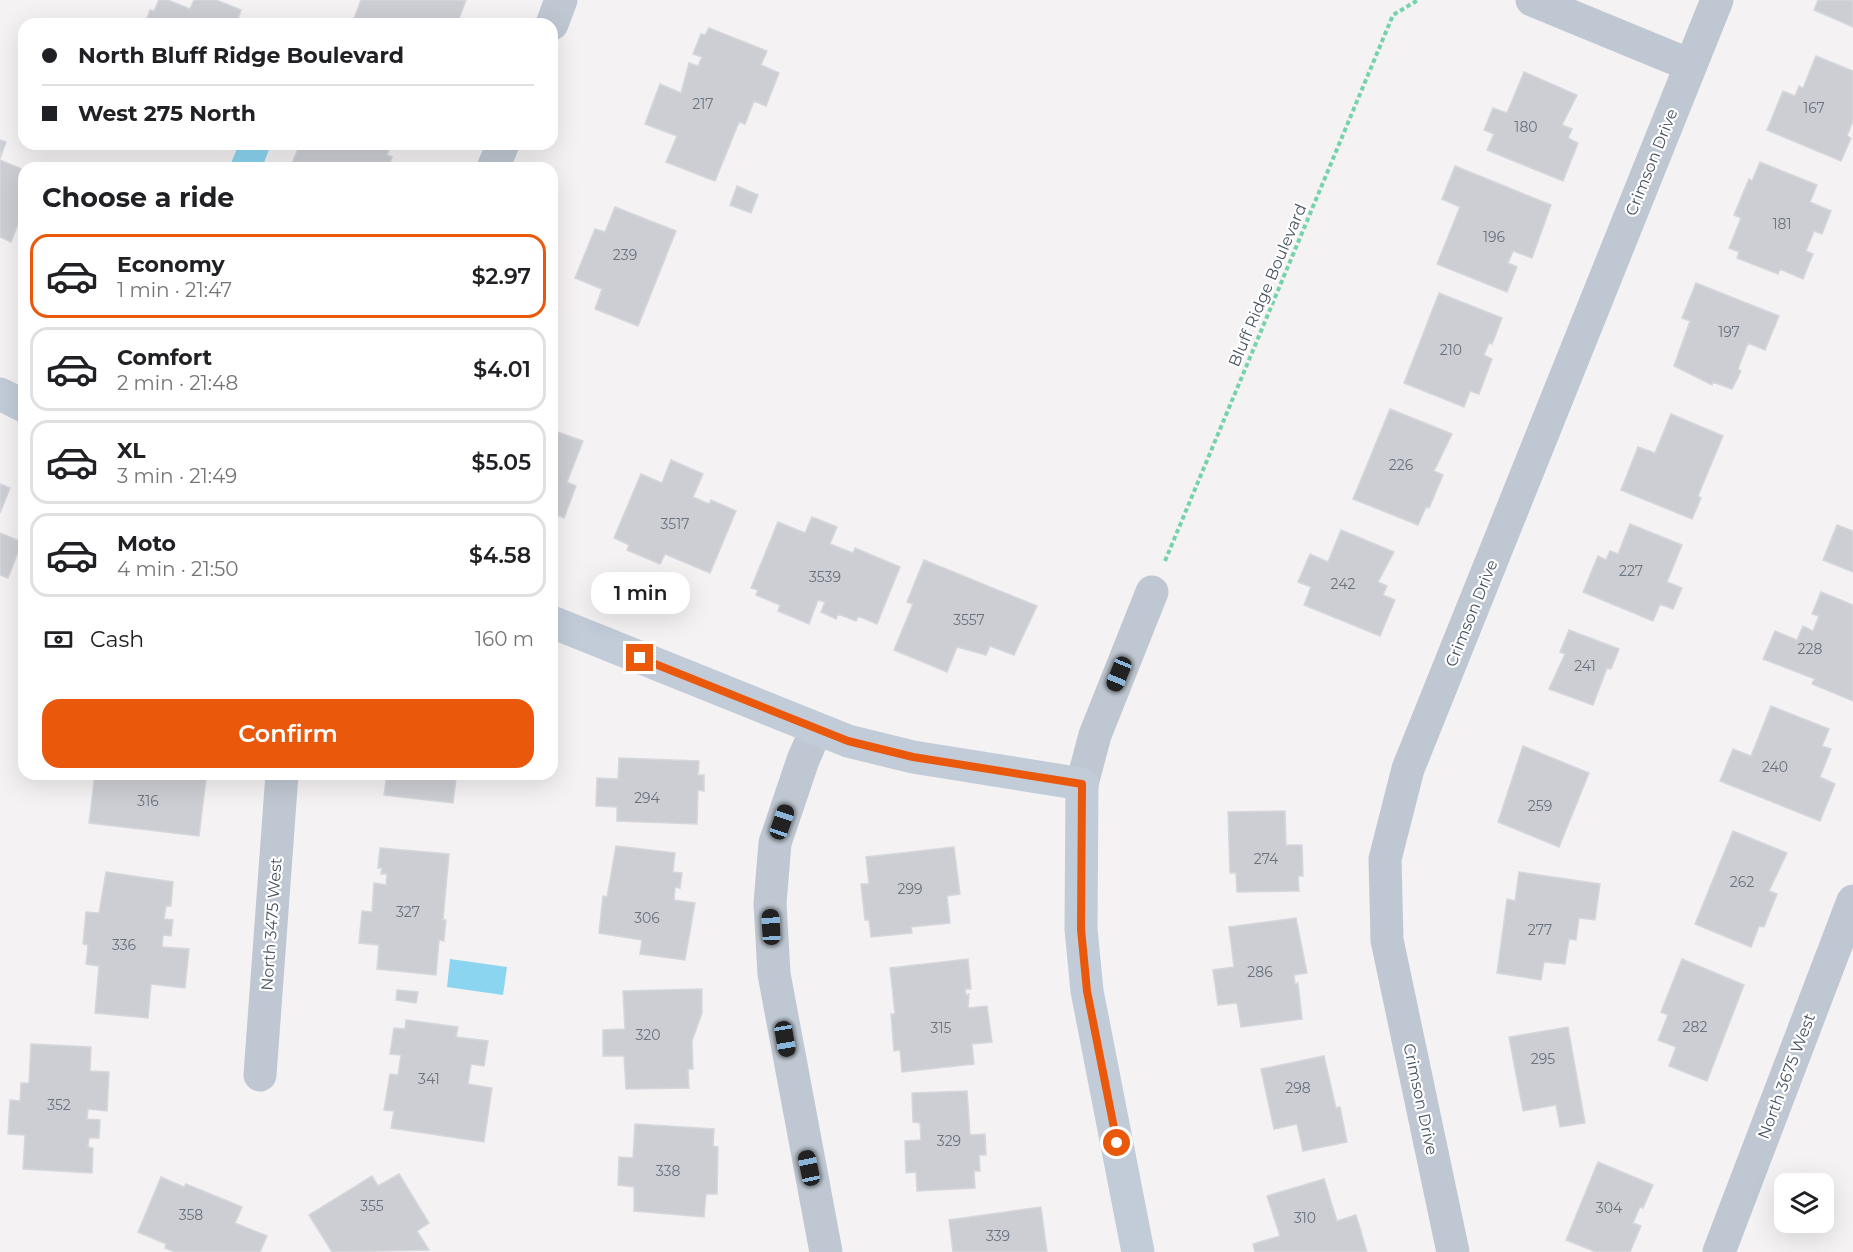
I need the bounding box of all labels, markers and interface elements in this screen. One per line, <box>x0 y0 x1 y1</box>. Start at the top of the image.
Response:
text: North Bluff Ridge Boulevard <box>78 42 404 69</box>
house number: 217 <box>692 95 714 113</box>
house number: 167 <box>1803 99 1825 117</box>
text: West 275 North <box>78 100 256 127</box>
street label: Crimson Drive <box>1621 106 1682 218</box>
house number: 180 <box>1514 118 1538 136</box>
text: Choose a ride <box>42 181 234 214</box>
street label: Bluff Ridge Boulevard <box>1224 201 1310 370</box>
house number: 181 <box>1772 215 1792 233</box>
house number: 196 <box>1483 228 1506 246</box>
house number: 239 <box>613 246 637 264</box>
icon: car <box>45 249 99 303</box>
text: Economy <box>117 251 225 278</box>
text: $2.97 <box>472 263 531 290</box>
text: 1 min · 21:47 <box>117 278 232 302</box>
house number: 197 <box>1718 323 1740 341</box>
house number: 210 <box>1440 341 1462 359</box>
icon: car <box>45 342 99 396</box>
text: Comfort <box>117 344 212 371</box>
text: $4.01 <box>473 356 531 383</box>
text: 2 min · 21:48 <box>117 371 238 395</box>
icon: car <box>45 435 99 489</box>
text: XL <box>117 437 146 464</box>
text: $5.05 <box>472 449 531 476</box>
house number: 226 <box>1389 456 1414 474</box>
text: 3 min · 21:49 <box>117 464 237 488</box>
house number: 3517 <box>661 515 689 533</box>
icon: car <box>45 528 99 582</box>
text: Moto <box>117 530 176 557</box>
text: $4.58 <box>469 542 531 569</box>
text: 4 min · 21:50 <box>117 557 238 581</box>
street label: Crimson Drive <box>1441 557 1502 669</box>
house number: 227 <box>1619 562 1643 580</box>
house number: 3539 <box>809 568 841 586</box>
callout: 1 min <box>590 571 690 613</box>
house number: 242 <box>1331 575 1355 593</box>
text: 1 min <box>614 581 667 605</box>
house number: 3557 <box>953 611 985 629</box>
icon: cash <box>42 623 75 656</box>
text: Cash <box>90 626 144 653</box>
text: 160 m <box>475 627 534 651</box>
house number: 228 <box>1798 640 1822 658</box>
route end <box>626 644 653 671</box>
car <box>1104 654 1134 694</box>
house number: 241 <box>1574 657 1596 675</box>
button: Confirm <box>42 699 534 768</box>
house number: 240 <box>1762 758 1788 776</box>
house number: 294 <box>634 789 661 807</box>
house number: 316 <box>137 792 159 810</box>
house number: 259 <box>1528 797 1552 815</box>
car <box>768 802 796 842</box>
house number: 274 <box>1254 850 1279 868</box>
street label: North 3475 West <box>257 856 286 991</box>
house number: 262 <box>1730 873 1754 891</box>
house number: 299 <box>897 880 923 898</box>
house number: 327 <box>396 903 420 921</box>
house number: 306 <box>634 909 660 927</box>
car <box>761 909 781 945</box>
house number: 277 <box>1528 921 1552 939</box>
house number: 336 <box>112 936 137 954</box>
house number: 286 <box>1247 963 1273 981</box>
street label: North 3675 West <box>1754 1010 1819 1142</box>
house number: 282 <box>1683 1018 1707 1036</box>
house number: 315 <box>931 1019 952 1037</box>
car <box>773 1020 797 1058</box>
house number: 320 <box>635 1026 661 1044</box>
street label: Crimson Drive <box>1399 1042 1442 1157</box>
house number: 295 <box>1531 1050 1555 1068</box>
house number: 341 <box>418 1070 440 1088</box>
house number: 298 <box>1285 1079 1311 1097</box>
house number: 352 <box>47 1096 71 1114</box>
route start <box>1103 1129 1130 1156</box>
house number: 329 <box>937 1132 961 1150</box>
car <box>796 1149 822 1187</box>
house number: 338 <box>656 1162 680 1180</box>
map controls <box>1774 1173 1834 1233</box>
button: layers <box>1774 1173 1834 1233</box>
house number: 355 <box>360 1197 384 1215</box>
house number: 304 <box>1596 1199 1623 1217</box>
house number: 358 <box>179 1206 203 1224</box>
house number: 310 <box>1294 1209 1316 1227</box>
house number: 339 <box>986 1227 1010 1245</box>

